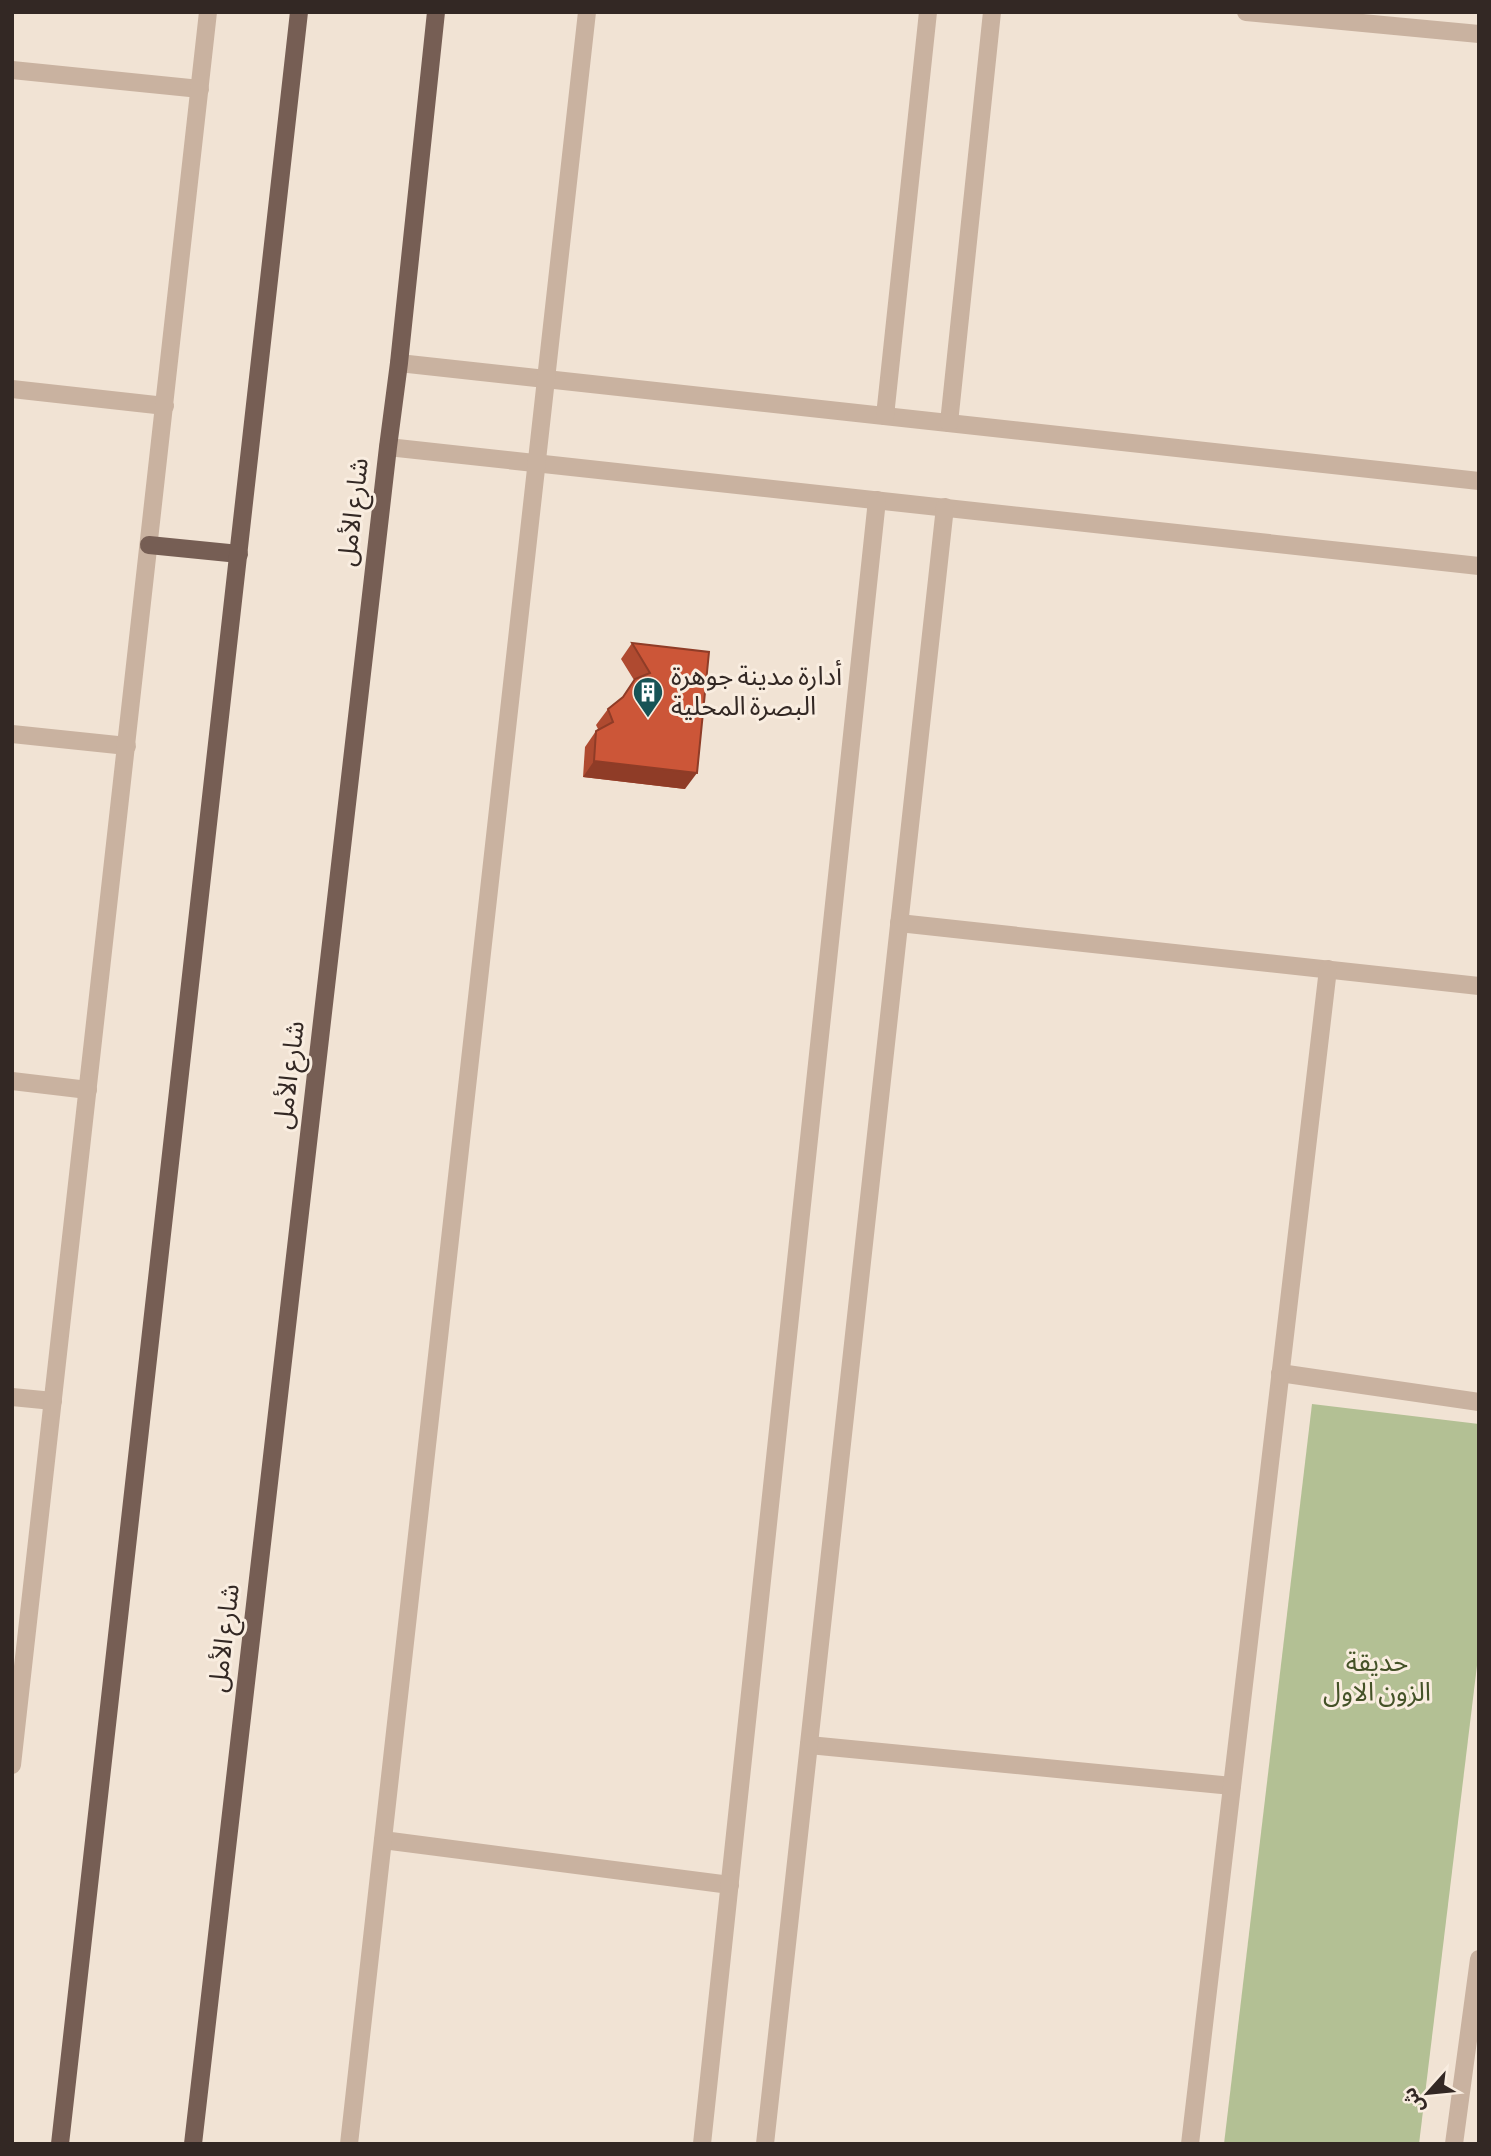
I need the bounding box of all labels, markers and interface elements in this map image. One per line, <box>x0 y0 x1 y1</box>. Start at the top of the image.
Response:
street label: شارع الأمل <box>332 456 378 568</box>
place label: أدارة مدينة جوهرة البصرة المحلية <box>671 659 842 723</box>
building icon: أدارة مدينة جوهرة البصرة المحلية <box>631 675 665 719</box>
street label: شارع الأمل <box>268 1019 314 1131</box>
street label: شارع الأمل <box>203 1582 249 1694</box>
park label: حديقة الزون الاول <box>1323 1648 1431 1709</box>
north arrow <box>1393 2058 1463 2128</box>
text: ش <box>1398 2083 1430 2117</box>

